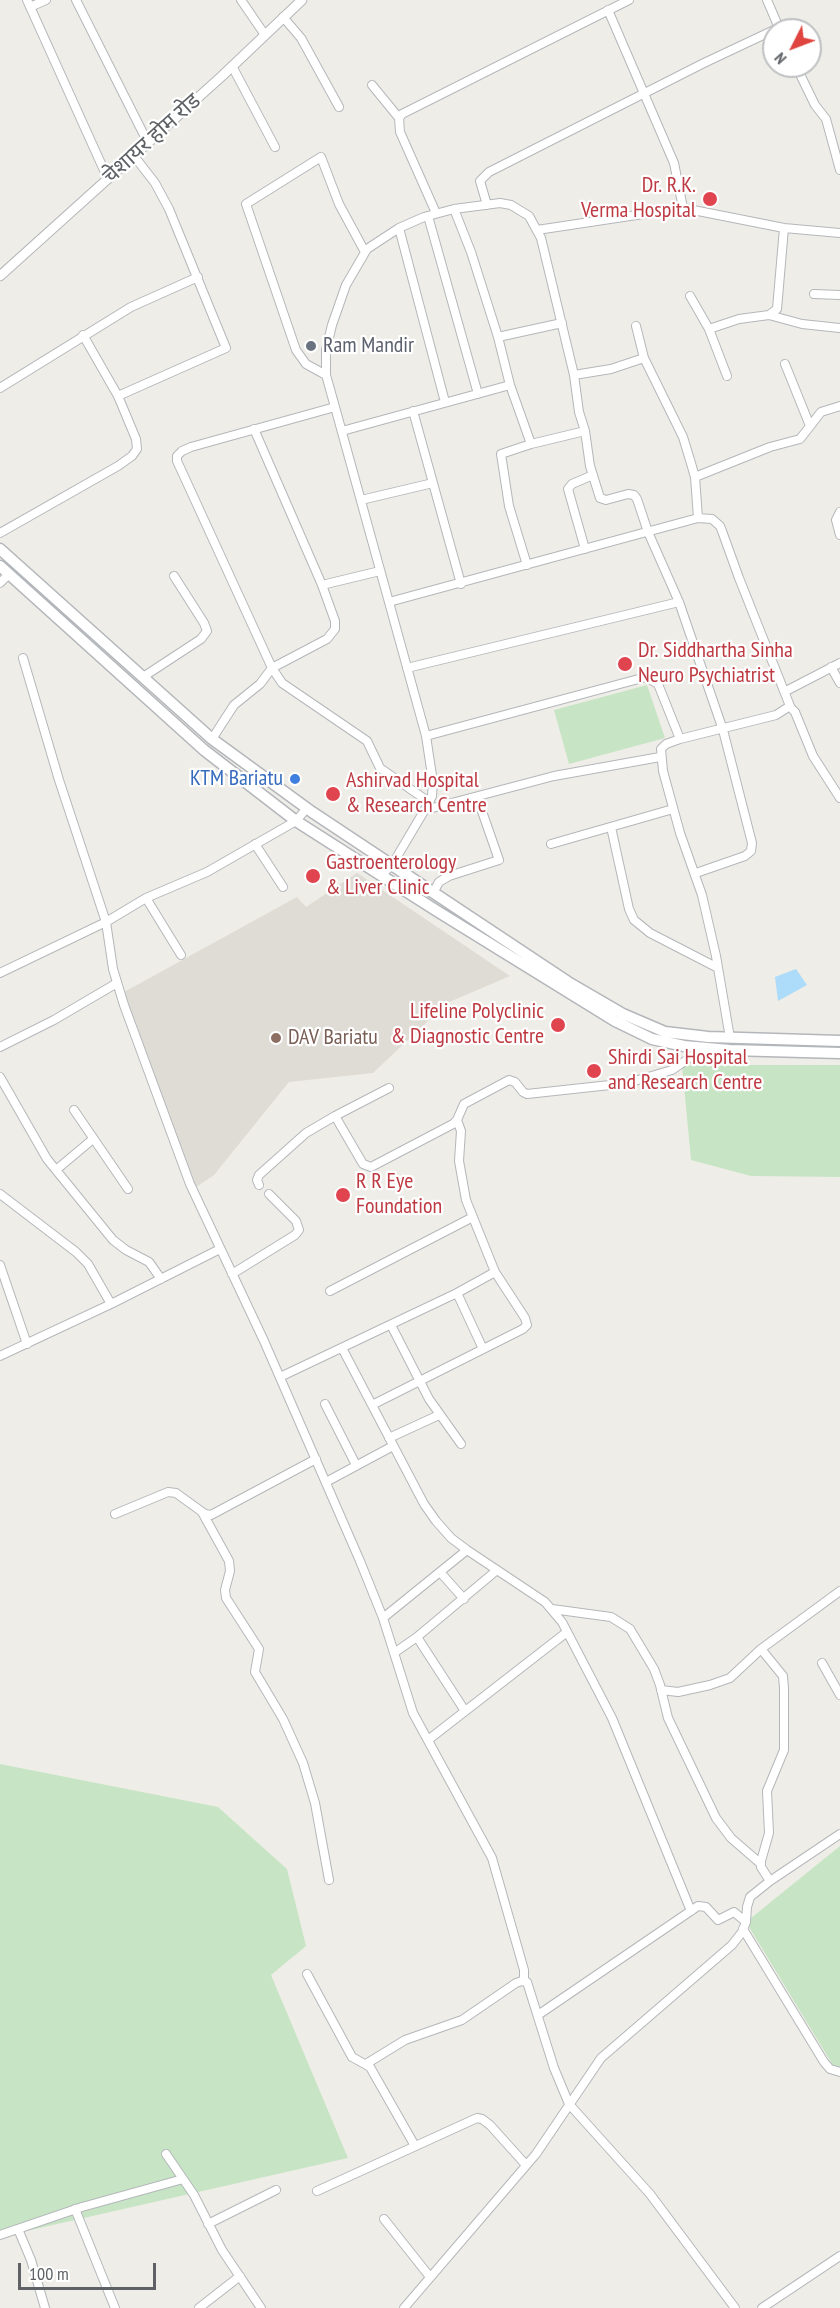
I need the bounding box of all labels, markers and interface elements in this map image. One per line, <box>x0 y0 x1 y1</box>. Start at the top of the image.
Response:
north arrow <box>762 18 822 78</box>
text: N <box>770 49 790 69</box>
street label: चेशायर होम रोड <box>98 88 206 190</box>
place label: Dr. R.K. Verma Hospital <box>581 173 696 224</box>
marker: Dr. R.K. Verma Hospital <box>701 190 719 208</box>
place label: Ram Mandir <box>323 333 414 359</box>
marker: Ram Mandir <box>304 339 318 353</box>
place label: Dr. Siddhartha Sinha Neuro Psychiatrist <box>638 638 793 690</box>
marker: Dr. Siddhartha Sinha Neuro Psychiatrist <box>616 655 634 673</box>
place label: KTM Bariatu <box>190 766 283 792</box>
place label: Ashirvad Hospital & Research Centre <box>346 768 487 819</box>
marker: KTM Bariatu <box>288 772 302 786</box>
marker: Ashirvad Hospital & Research Centre <box>324 785 342 803</box>
place label: Gastroenterology & Liver Clinic <box>326 850 456 902</box>
marker: Gastroenterology & Liver Clinic <box>304 867 322 885</box>
place label: Lifeline Polyclinic & Diagnostic Centre <box>391 999 544 1050</box>
marker: Lifeline Polyclinic & Diagnostic Centre <box>549 1016 567 1034</box>
place label: DAV Bariatu <box>288 1025 378 1051</box>
marker: DAV Bariatu <box>269 1031 283 1045</box>
place label: Shirdi Sai Hospital and Research Centre <box>608 1045 762 1096</box>
marker: Shirdi Sai Hospital and Research Centre <box>585 1062 603 1080</box>
place label: R R Eye Foundation <box>356 1169 442 1220</box>
marker: R R Eye Foundation <box>334 1186 352 1204</box>
scale bar <box>21 2251 159 2289</box>
text: 100 m <box>29 2262 69 2285</box>

